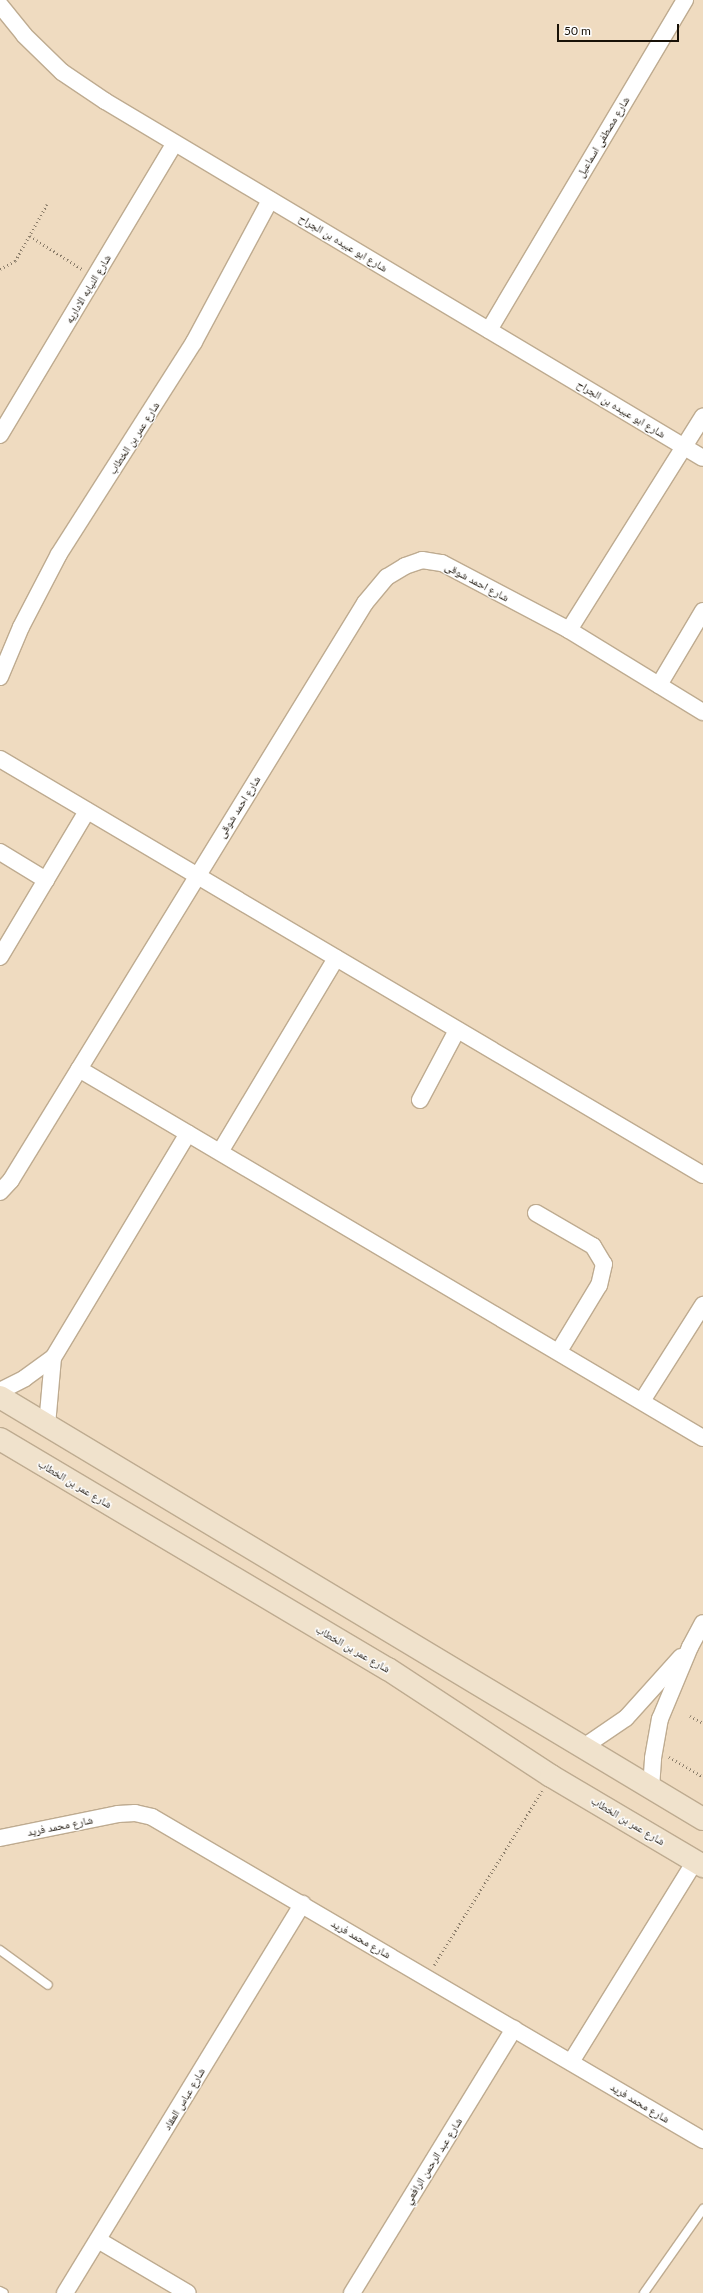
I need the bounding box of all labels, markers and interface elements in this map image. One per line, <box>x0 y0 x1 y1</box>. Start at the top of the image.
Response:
scale bar <box>559 16 681 42</box>
text: 50 m <box>564 23 591 38</box>
street label: شارع مصطفى اسماعيل <box>574 94 632 180</box>
street label: شارع ابو عبيده بن الجراح <box>296 211 390 275</box>
street label: شارع النيابه الاداريه <box>62 252 114 326</box>
street label: شارع ابو عبيده بن الجراح <box>574 377 668 441</box>
street label: شارع عمر بن الخطاب <box>106 399 162 477</box>
street label: شارع احمد شوقى <box>443 560 511 604</box>
street label: شارع احمد شوقى <box>215 774 263 840</box>
street label: شارع عمر بن الخطاب <box>36 1457 114 1511</box>
street label: شارع عمر بن الخطاب <box>313 1622 393 1676</box>
street label: شارع عمر بن الخطاب <box>589 1794 667 1848</box>
street label: شارع محمد فريد <box>26 1813 94 1839</box>
street label: شارع محمد فريد <box>329 1917 393 1961</box>
street label: شارع عباس العقاد <box>160 2065 208 2133</box>
street label: شارع محمد فريد <box>608 2080 672 2126</box>
street label: شارع عبد الرحمن الرافعي <box>401 2115 465 2207</box>

